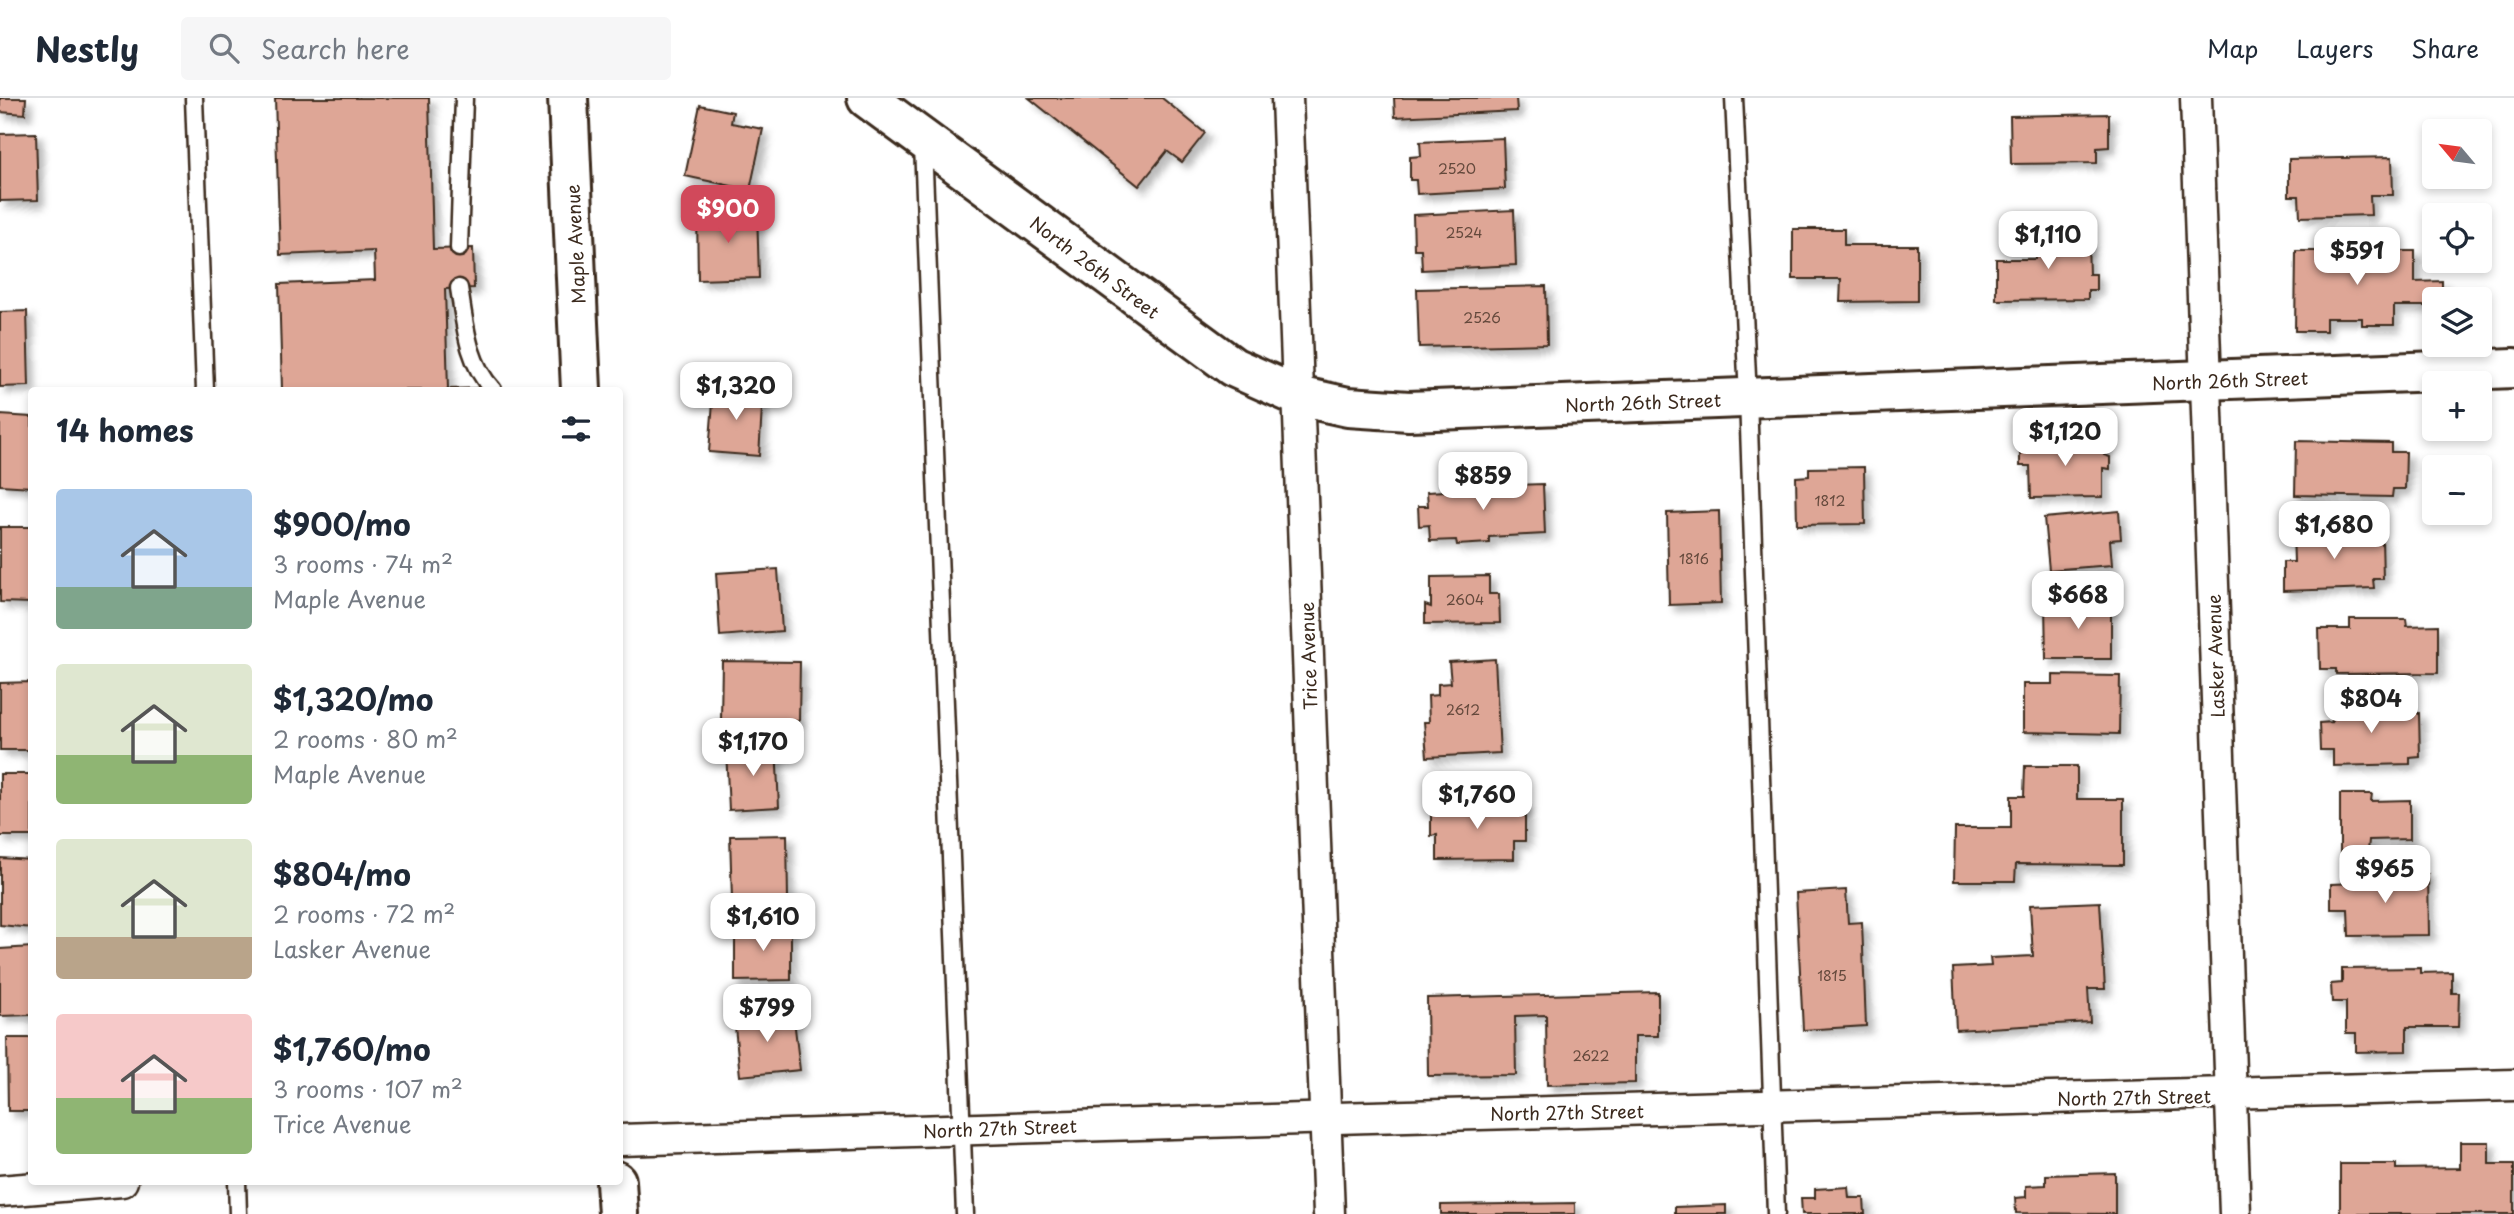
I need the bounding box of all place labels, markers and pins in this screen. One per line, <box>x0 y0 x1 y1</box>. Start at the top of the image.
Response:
pin: $900 <box>687 186 769 245</box>
pin: $1,110 <box>1991 212 2105 271</box>
pin: $591 <box>2316 228 2398 287</box>
pin: $1,320 <box>679 362 793 422</box>
pin: $1,120 <box>2008 408 2122 468</box>
pin: $859 <box>1442 452 1524 512</box>
pin: $1,680 <box>2277 502 2391 561</box>
pin: $668 <box>2037 572 2119 631</box>
pin: $804 <box>2330 676 2412 735</box>
pin: $1,170 <box>696 718 810 778</box>
pin: $1,760 <box>1420 772 1534 831</box>
pin: $965 <box>2344 846 2426 905</box>
pin: $1,610 <box>706 894 820 953</box>
pin: $799 <box>726 984 808 1044</box>

